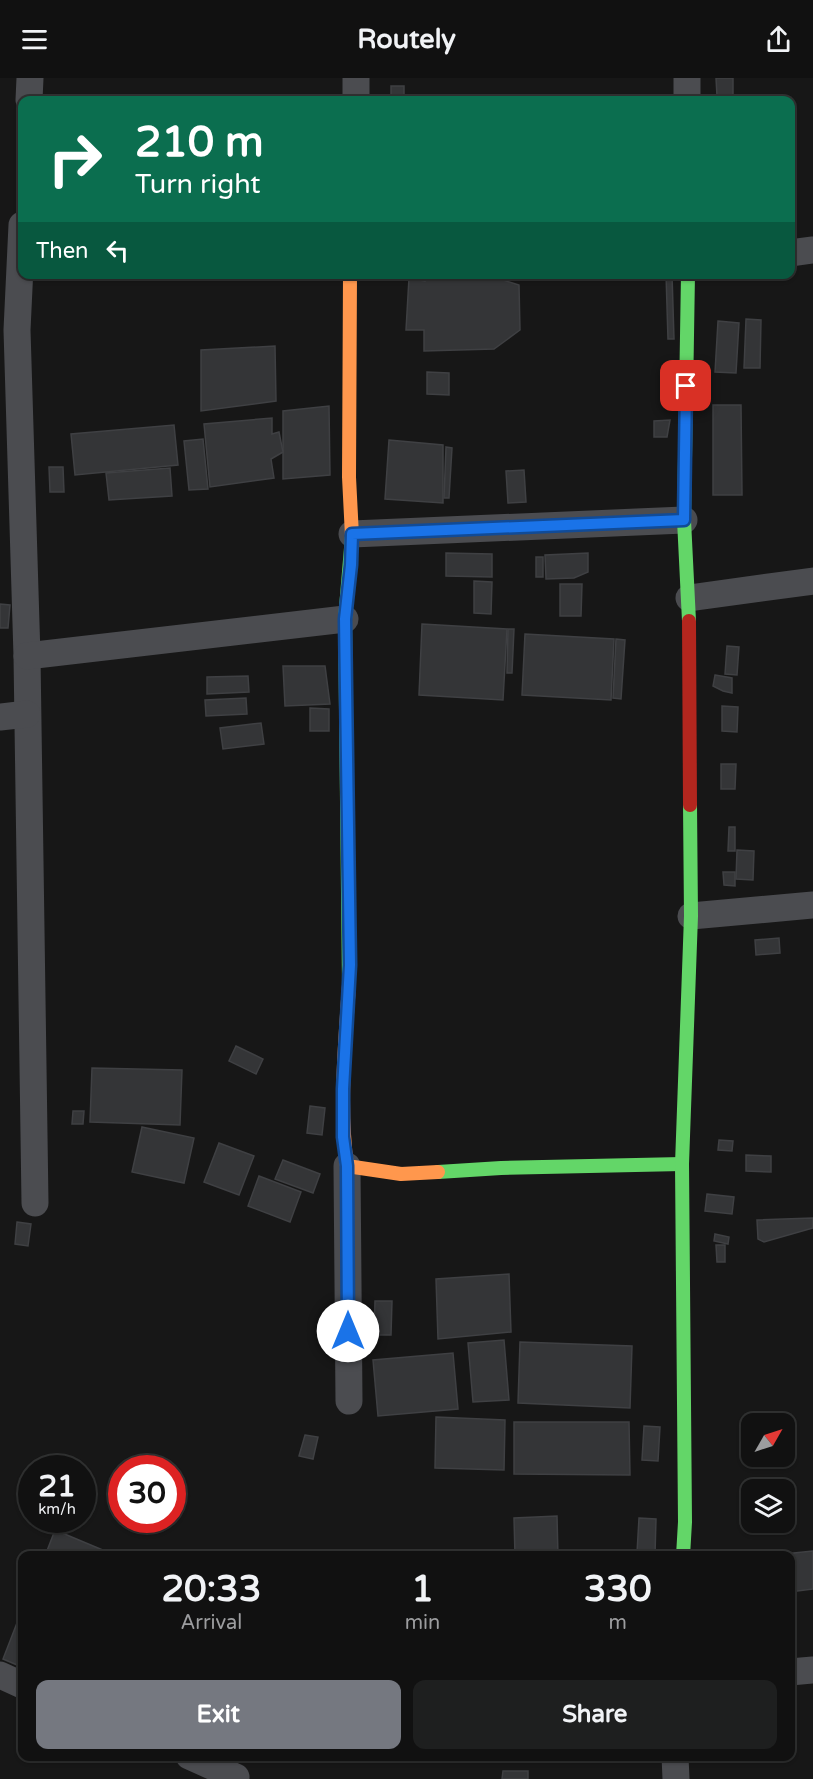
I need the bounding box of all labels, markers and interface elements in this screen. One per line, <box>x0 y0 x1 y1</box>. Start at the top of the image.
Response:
icon: menu <box>18 23 51 56</box>
text: Routely <box>357 23 456 56</box>
icon: share <box>762 23 795 56</box>
text: 210 m <box>135 117 264 168</box>
icon: right <box>36 120 114 198</box>
text: Turn right <box>135 168 261 201</box>
icon: left <box>101 234 134 267</box>
text: Then <box>36 238 89 264</box>
pin <box>660 360 711 411</box>
icon: arrive <box>669 369 702 402</box>
position arrow <box>316 1299 380 1363</box>
north arrow <box>741 1413 795 1467</box>
map controls <box>741 1413 795 1533</box>
speed limit sign: 30 <box>108 1455 186 1533</box>
text: 21 <box>38 1468 76 1505</box>
button: layers <box>741 1479 795 1533</box>
text: km/h <box>38 1500 76 1518</box>
text: 20:33 <box>161 1568 261 1611</box>
text: 1 <box>411 1568 434 1611</box>
text: 330 <box>584 1568 652 1611</box>
text: Arrival <box>180 1611 242 1635</box>
text: min <box>405 1611 440 1635</box>
text: m <box>608 1611 627 1635</box>
button: Exit <box>36 1680 401 1749</box>
button: Share <box>413 1680 777 1749</box>

